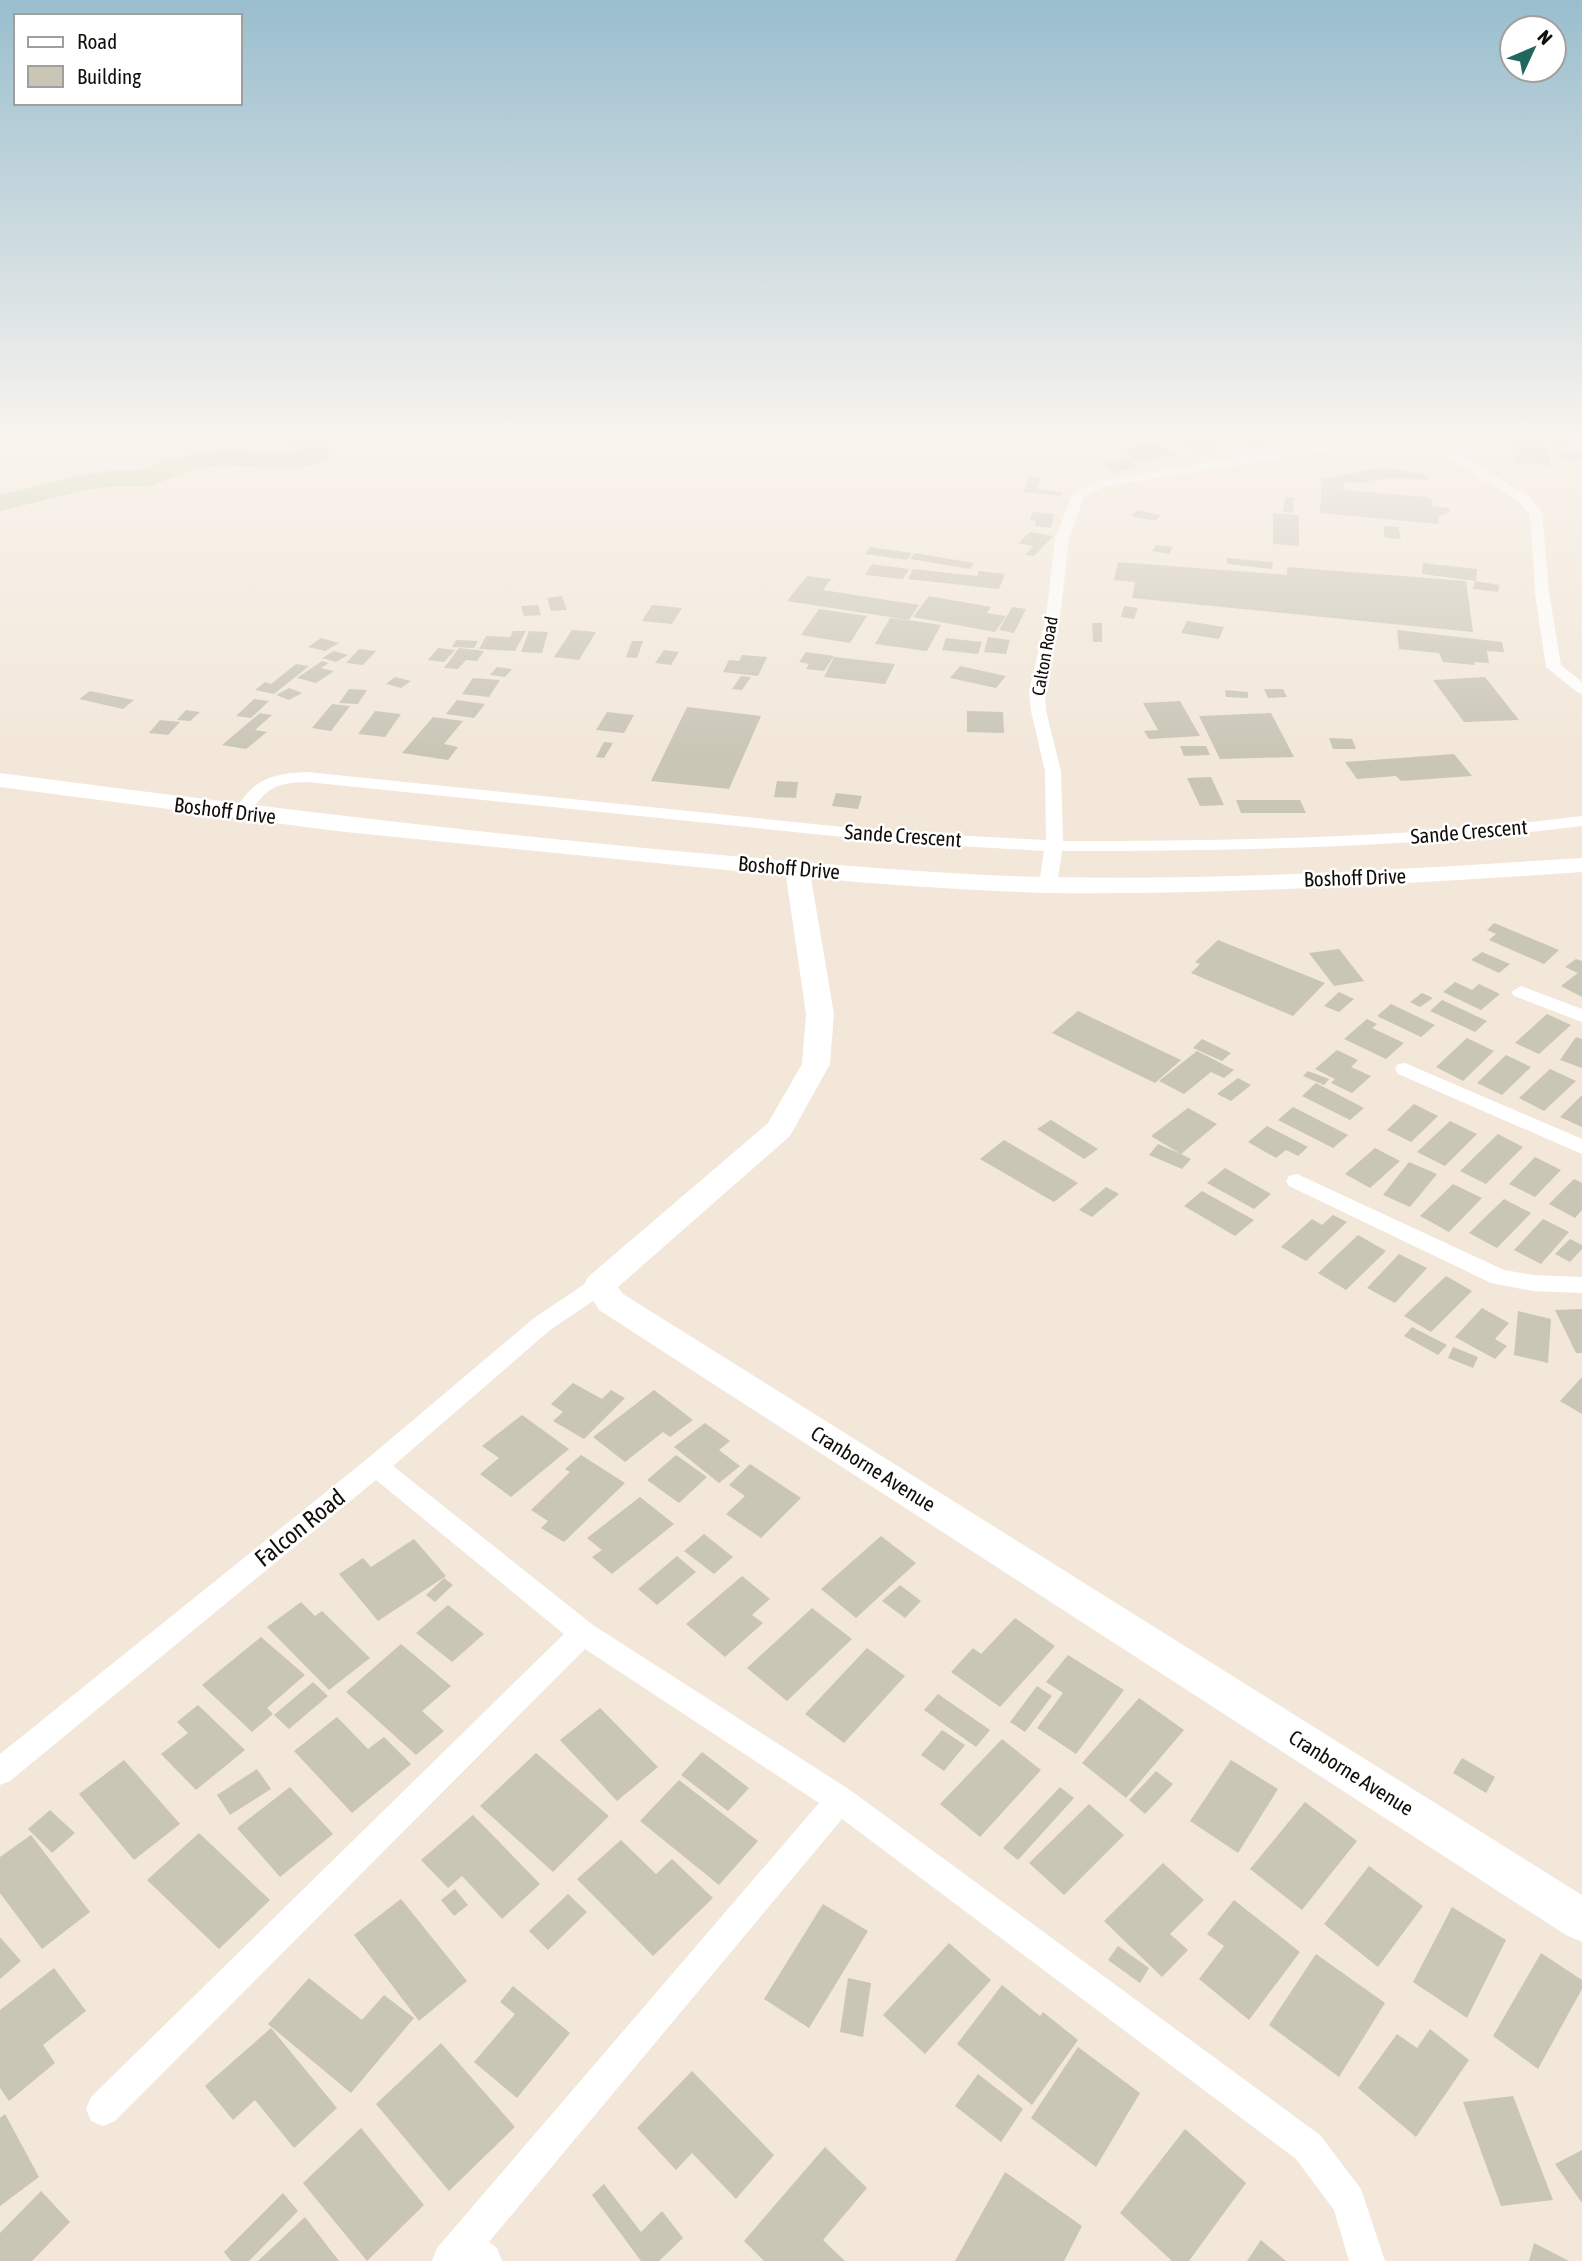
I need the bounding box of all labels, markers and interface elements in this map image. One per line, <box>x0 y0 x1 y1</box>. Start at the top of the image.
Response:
legend <box>14 14 242 105</box>
north arrow <box>1498 14 1568 84</box>
text: N <box>1533 26 1557 49</box>
text: Road <box>77 29 117 53</box>
text: Building <box>77 64 141 88</box>
street label: Calton Road <box>1027 615 1062 697</box>
street label: Boshoff Drive <box>173 792 277 828</box>
street label: Sande Crescent <box>1409 814 1528 848</box>
street label: Sande Crescent <box>844 819 962 851</box>
street label: Boshoff Drive <box>737 851 841 883</box>
street label: Boshoff Drive <box>1303 863 1407 891</box>
street label: Cranborne Avenue <box>807 1420 940 1516</box>
street label: Falcon Road <box>249 1483 350 1572</box>
street label: Cranborne Avenue <box>1285 1724 1418 1820</box>

